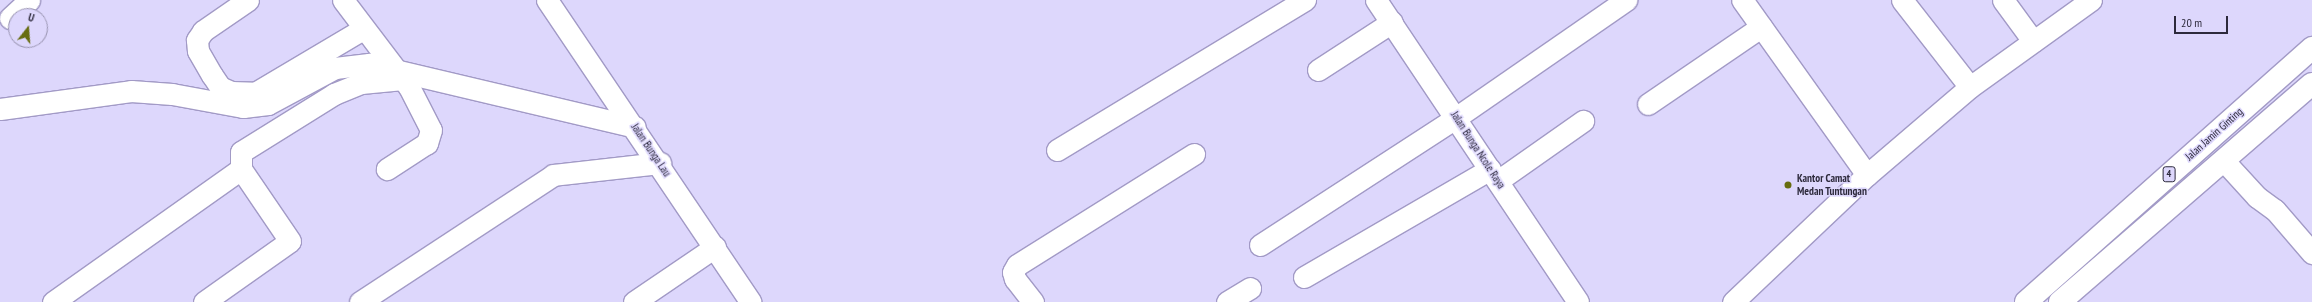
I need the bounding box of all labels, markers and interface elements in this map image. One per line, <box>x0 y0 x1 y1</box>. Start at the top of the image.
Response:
north arrow <box>8 8 48 48</box>
scale bar <box>2176 8 2230 34</box>
text: U <box>26 10 36 25</box>
text: 20 m <box>2181 15 2202 30</box>
street label: Jalan Jamin Ginting <box>2183 105 2245 163</box>
street label: Jalan Bunga Ncole Raya <box>1448 109 1508 191</box>
street label: Jalan Bunga Lau <box>628 121 674 179</box>
road number: 4 <box>2162 166 2176 182</box>
place label: Kantor Camat Medan Tuntungan <box>1797 172 1867 198</box>
marker: Kantor Camat Medan Tuntungan <box>1782 179 1794 191</box>

